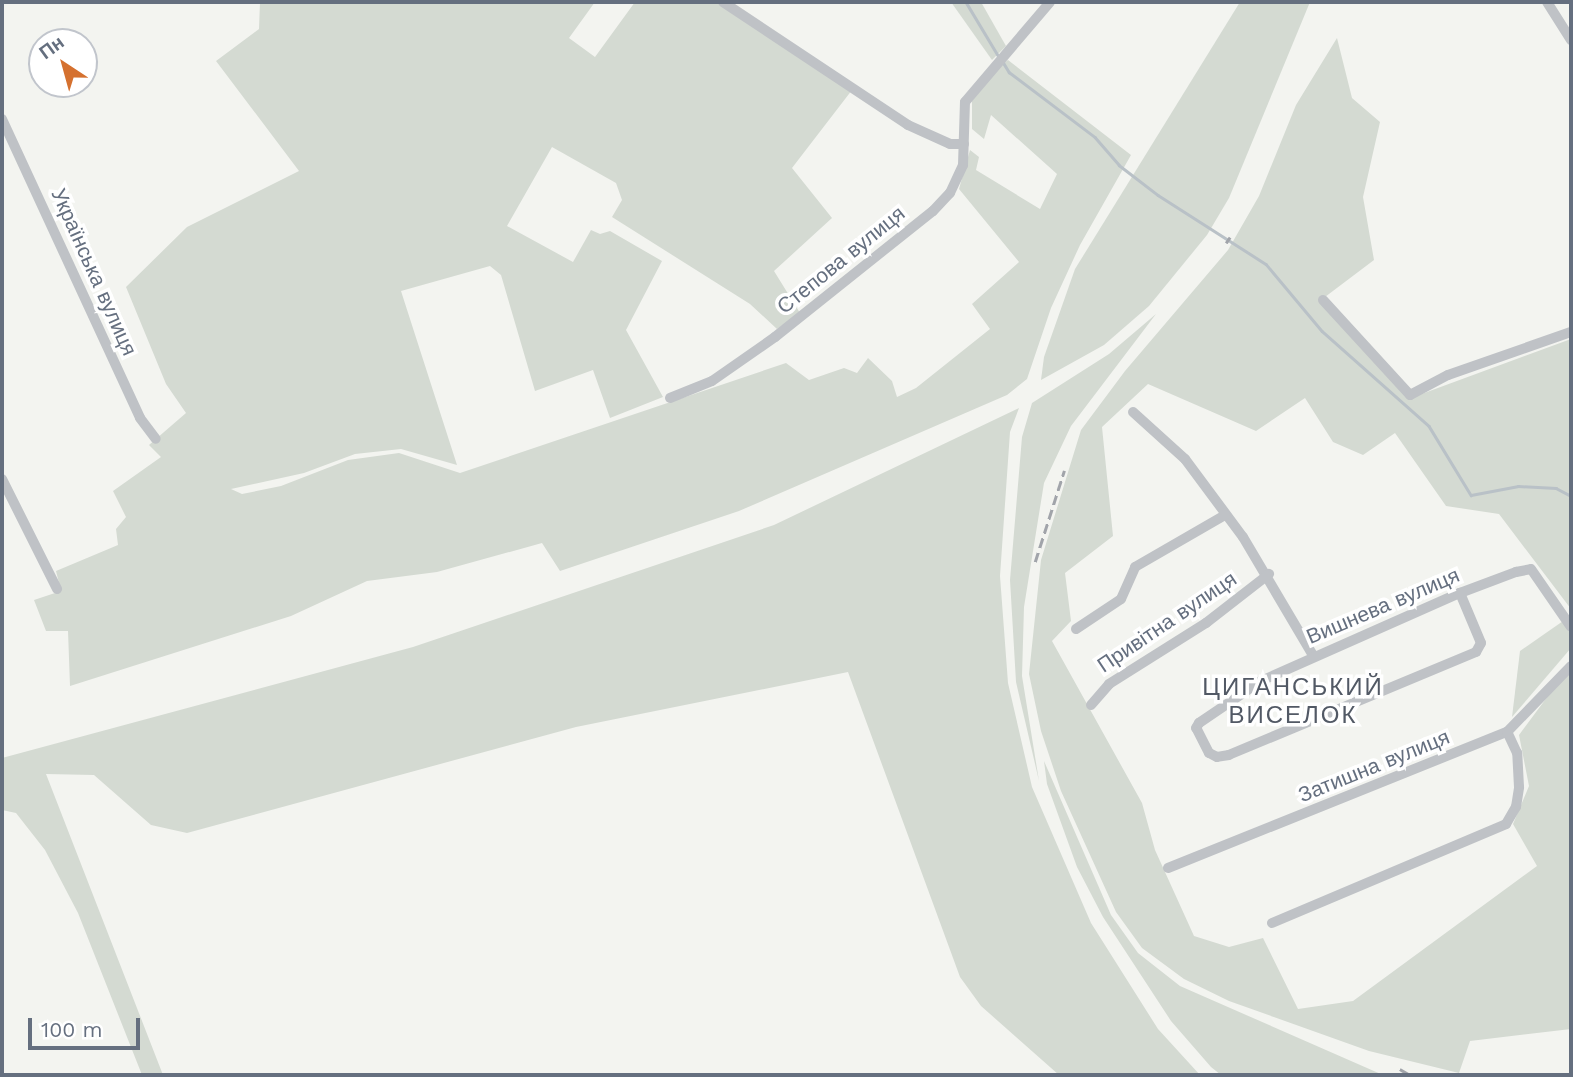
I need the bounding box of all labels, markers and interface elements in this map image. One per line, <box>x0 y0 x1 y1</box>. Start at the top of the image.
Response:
north arrow <box>28 28 98 98</box>
text: Пн <box>35 31 68 64</box>
street label: Українська вулиця <box>46 184 142 360</box>
street label: Степова вулиця <box>772 201 910 319</box>
street label: Вишнева вулиця <box>1303 562 1463 650</box>
street label: Привітна вулиця <box>1093 566 1241 678</box>
district label: ЦИГАНСЬКИЙ ВИСЕЛОК <box>1204 674 1382 730</box>
street label: Затишна вулиця <box>1295 724 1453 808</box>
scale bar <box>32 1004 144 1048</box>
text: 100 m <box>41 1017 103 1042</box>

